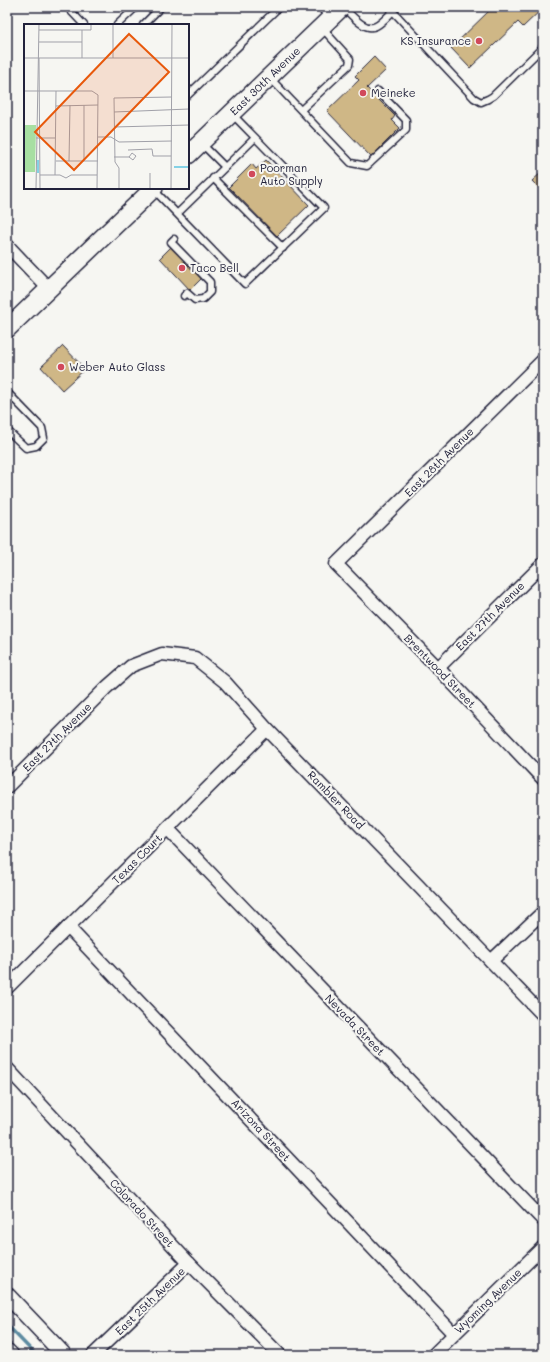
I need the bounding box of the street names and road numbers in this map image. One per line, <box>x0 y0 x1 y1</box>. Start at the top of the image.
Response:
street label: East 30th Avenue <box>226 43 303 118</box>
street label: East 28th Avenue <box>401 424 477 500</box>
street label: East 27th Avenue <box>452 578 528 653</box>
street label: Brentwood Street <box>401 630 480 711</box>
street label: East 27th Avenue <box>19 699 95 774</box>
street label: Rambler Road <box>305 767 368 832</box>
street label: Texas Court <box>108 830 165 887</box>
street label: Nevada Street <box>322 991 389 1059</box>
street label: Arizona Street <box>228 1095 294 1164</box>
street label: Colorado Street <box>107 1175 178 1250</box>
street label: East 25th Avenue <box>111 1263 188 1338</box>
street label: Wyoming Avenue <box>451 1265 525 1337</box>

